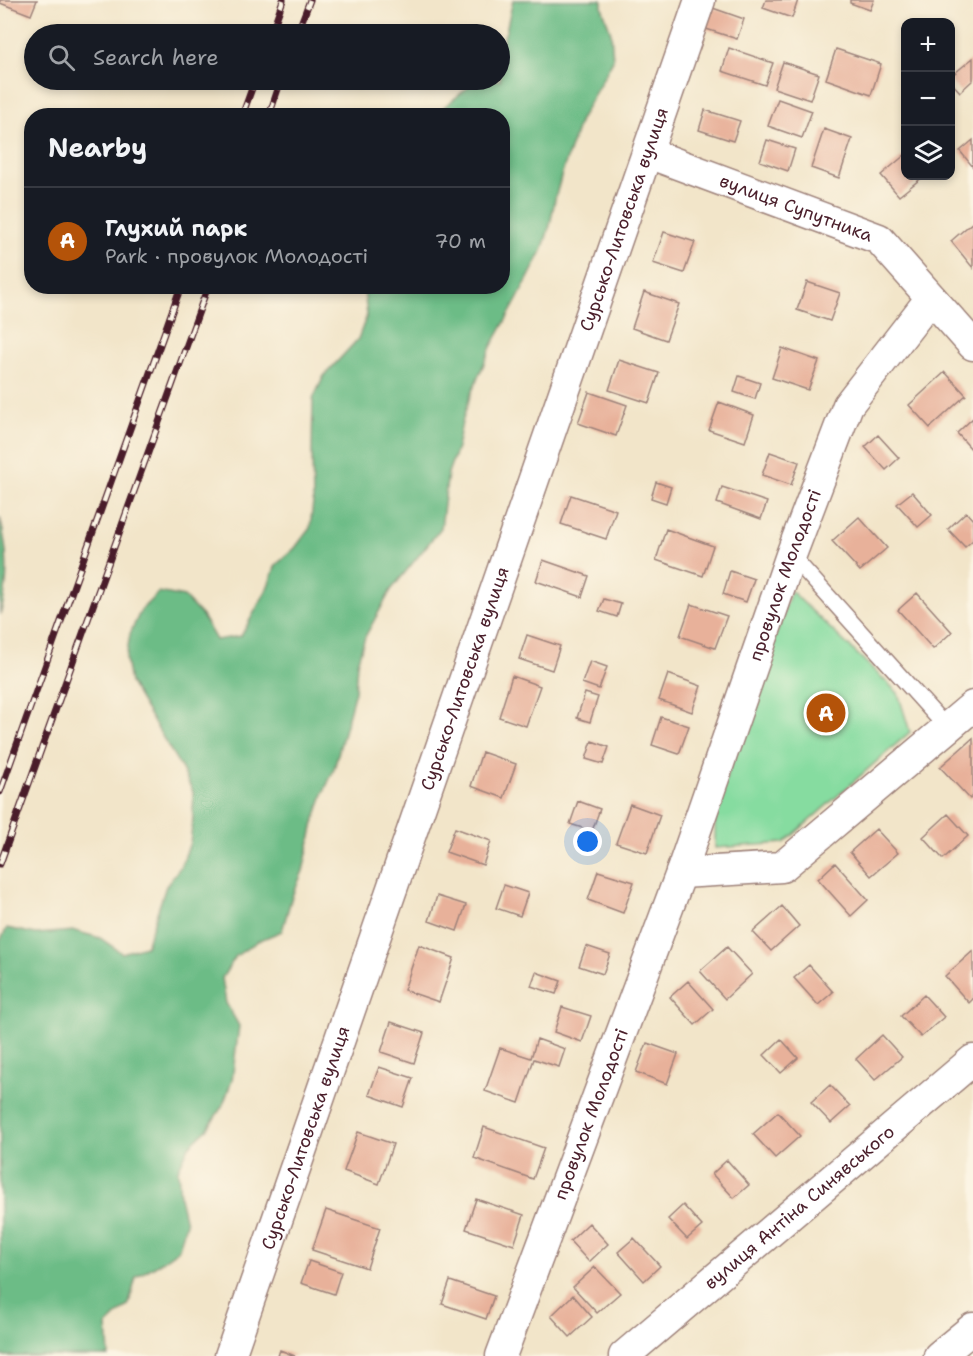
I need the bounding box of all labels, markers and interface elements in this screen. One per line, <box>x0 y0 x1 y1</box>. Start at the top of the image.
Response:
map controls <box>901 18 955 180</box>
button: + <box>901 18 955 72</box>
search box <box>24 24 510 90</box>
icon: search <box>45 41 78 74</box>
text: Search here <box>93 43 219 72</box>
button: − <box>901 72 955 126</box>
street label: Сурсько-Литовська вулиця <box>574 104 674 334</box>
button: layers <box>901 126 955 180</box>
text: Nearby <box>48 130 147 165</box>
street label: вулиця Супутника <box>716 169 876 248</box>
text: Глухий парк <box>105 214 247 243</box>
text: A <box>60 228 75 254</box>
text: 70 m <box>434 228 486 254</box>
text: Park · провулок Молодості <box>105 243 368 269</box>
street label: провулок Молодості <box>743 486 827 664</box>
street label: Сурсько-Литовська вулиця <box>415 563 515 794</box>
pin: A <box>806 690 846 736</box>
your location <box>573 827 602 856</box>
street label: Сурсько-Литовська вулиця <box>256 1023 356 1253</box>
street label: провулок Молодості <box>548 1025 634 1203</box>
street label: вулиця Антіна Синявського <box>699 1120 900 1295</box>

